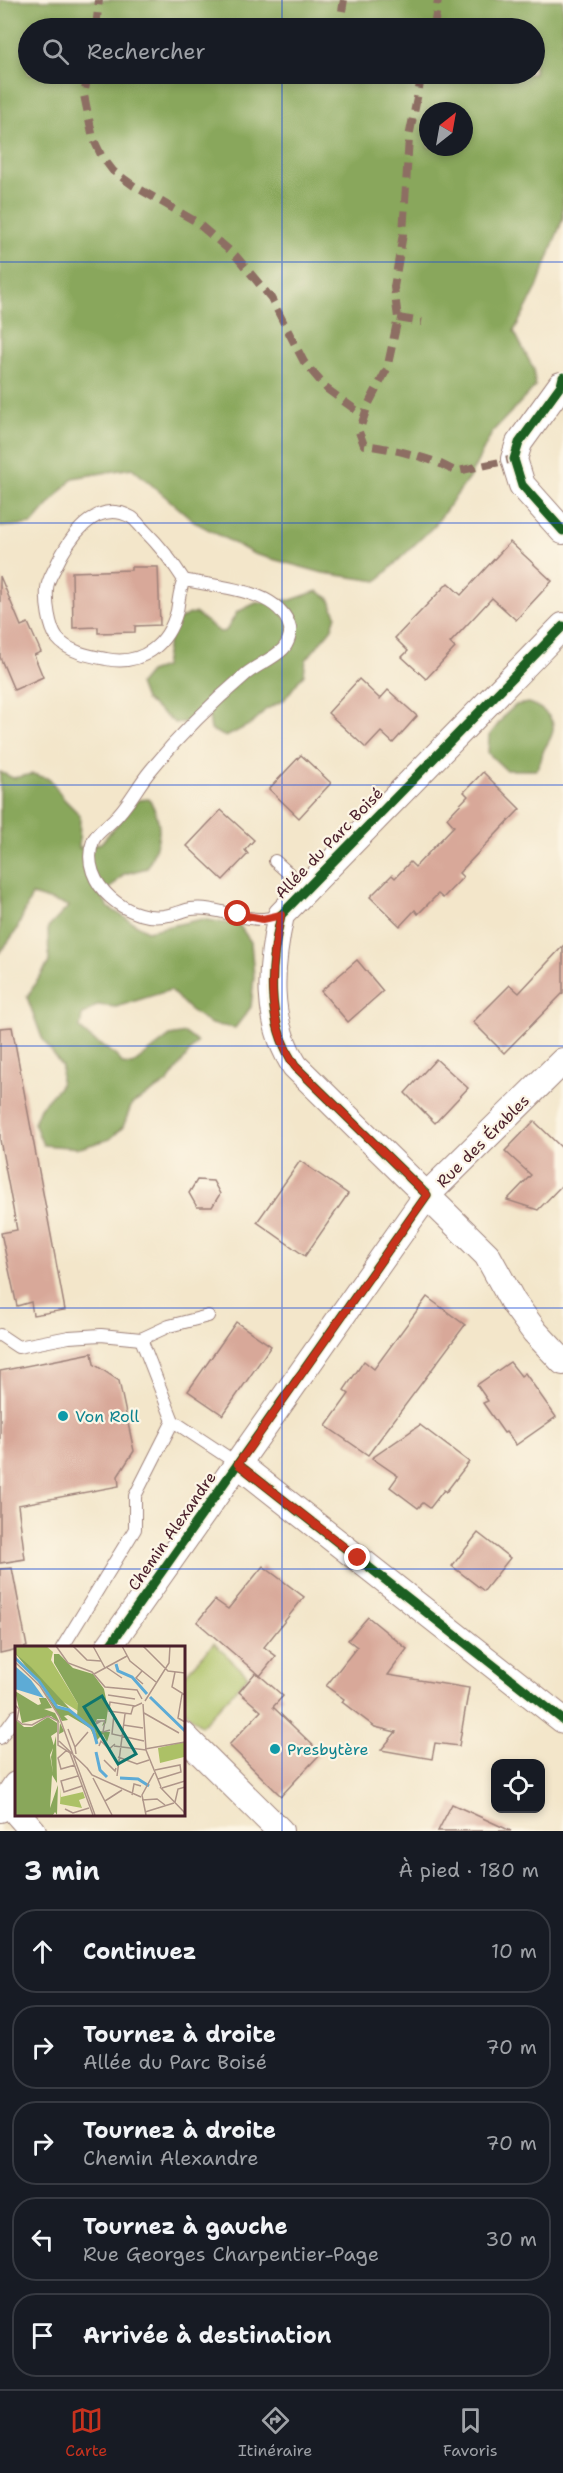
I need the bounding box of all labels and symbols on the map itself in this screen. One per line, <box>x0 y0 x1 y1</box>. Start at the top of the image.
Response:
north arrow <box>419 102 473 156</box>
street label: Allée du Parc Boisé <box>270 783 388 903</box>
route start <box>224 900 250 926</box>
street label: Rue des Érables <box>432 1090 534 1192</box>
place label: Von Roll <box>75 1406 140 1427</box>
marker: Von Roll <box>56 1409 70 1423</box>
street label: Chemin Alexandre <box>123 1467 221 1595</box>
route end <box>344 1544 370 1570</box>
inset map <box>15 1646 184 1816</box>
place label: Presbytère <box>287 1739 369 1760</box>
marker: Presbytère <box>268 1742 282 1756</box>

